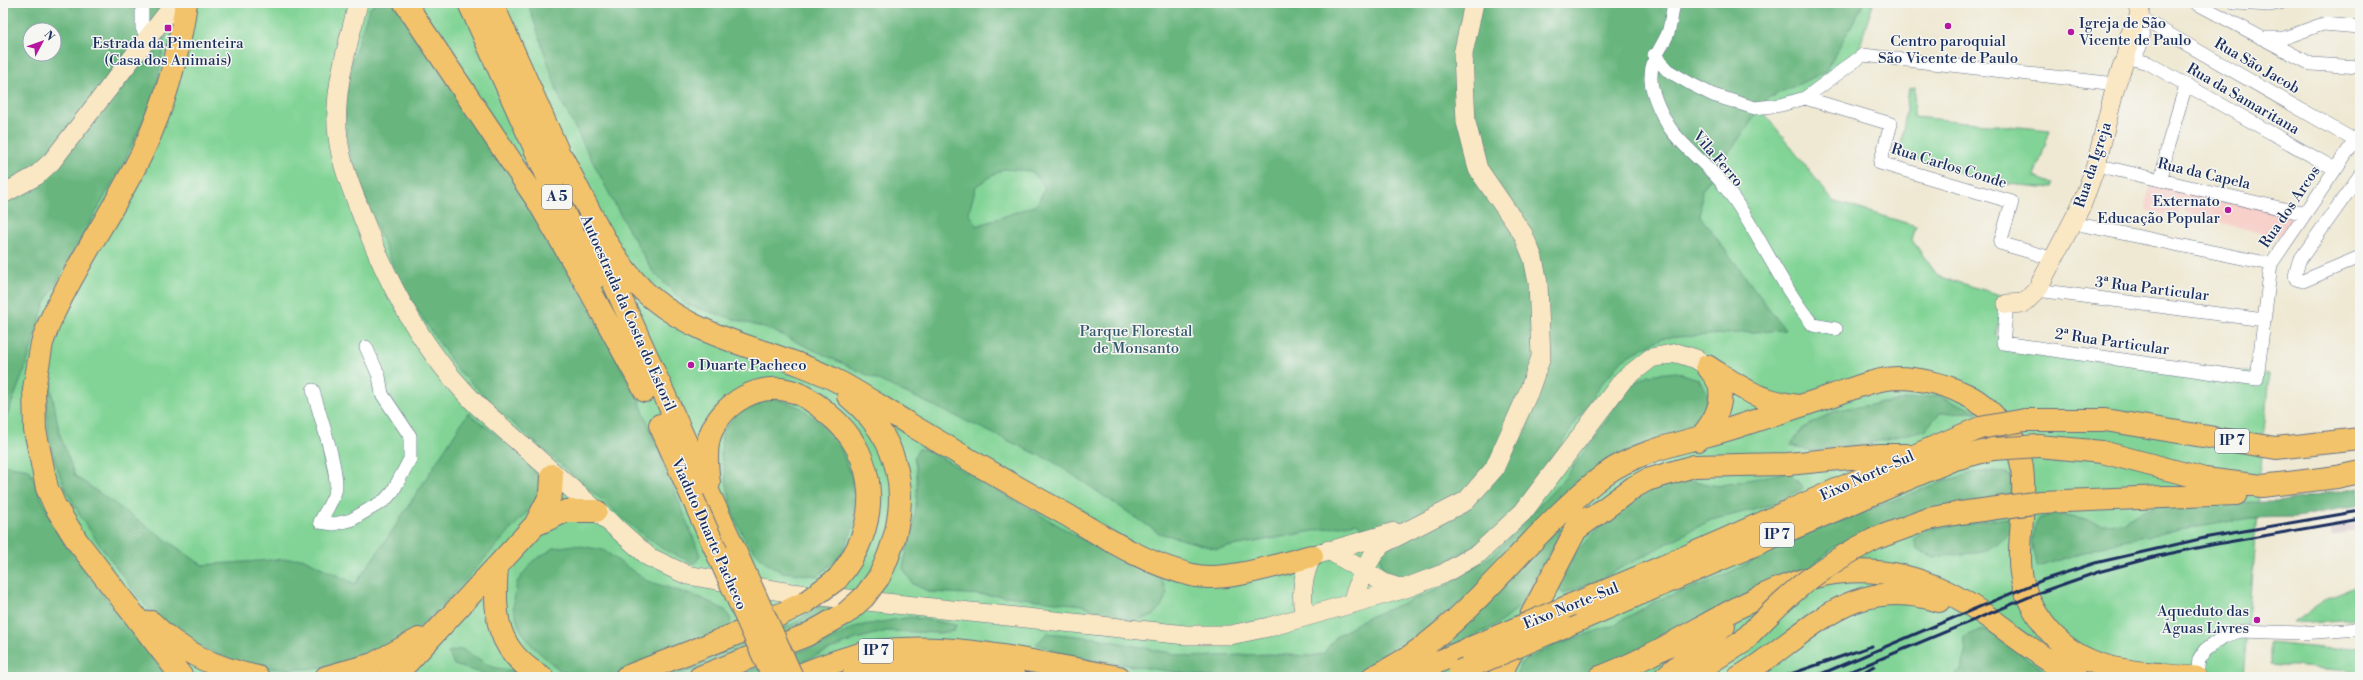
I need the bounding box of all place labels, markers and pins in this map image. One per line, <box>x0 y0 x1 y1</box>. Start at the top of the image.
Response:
place label: Igreja de São Vicente de Paulo <box>2078 14 2191 50</box>
marker: Centro paroquial São Vicente de Paulo <box>1943 21 1953 31</box>
marker: Estrada da Pimenteira (Casa dos Animais) <box>163 23 173 33</box>
marker: Igreja de São Vicente de Paulo <box>2066 27 2076 37</box>
place label: Centro paroquial São Vicente de Paulo <box>1878 32 2018 68</box>
place label: Estrada da Pimenteira (Casa dos Animais) <box>92 34 244 70</box>
place label: Externato Educação Popular <box>2097 192 2221 228</box>
marker: Externato Educação Popular <box>2223 205 2233 215</box>
place label: Duarte Pacheco <box>699 356 807 375</box>
marker: Duarte Pacheco <box>686 360 696 370</box>
place label: Aqueduto das Águas Livres <box>2156 602 2249 638</box>
marker: Aqueduto das Águas Livres <box>2252 615 2262 625</box>

